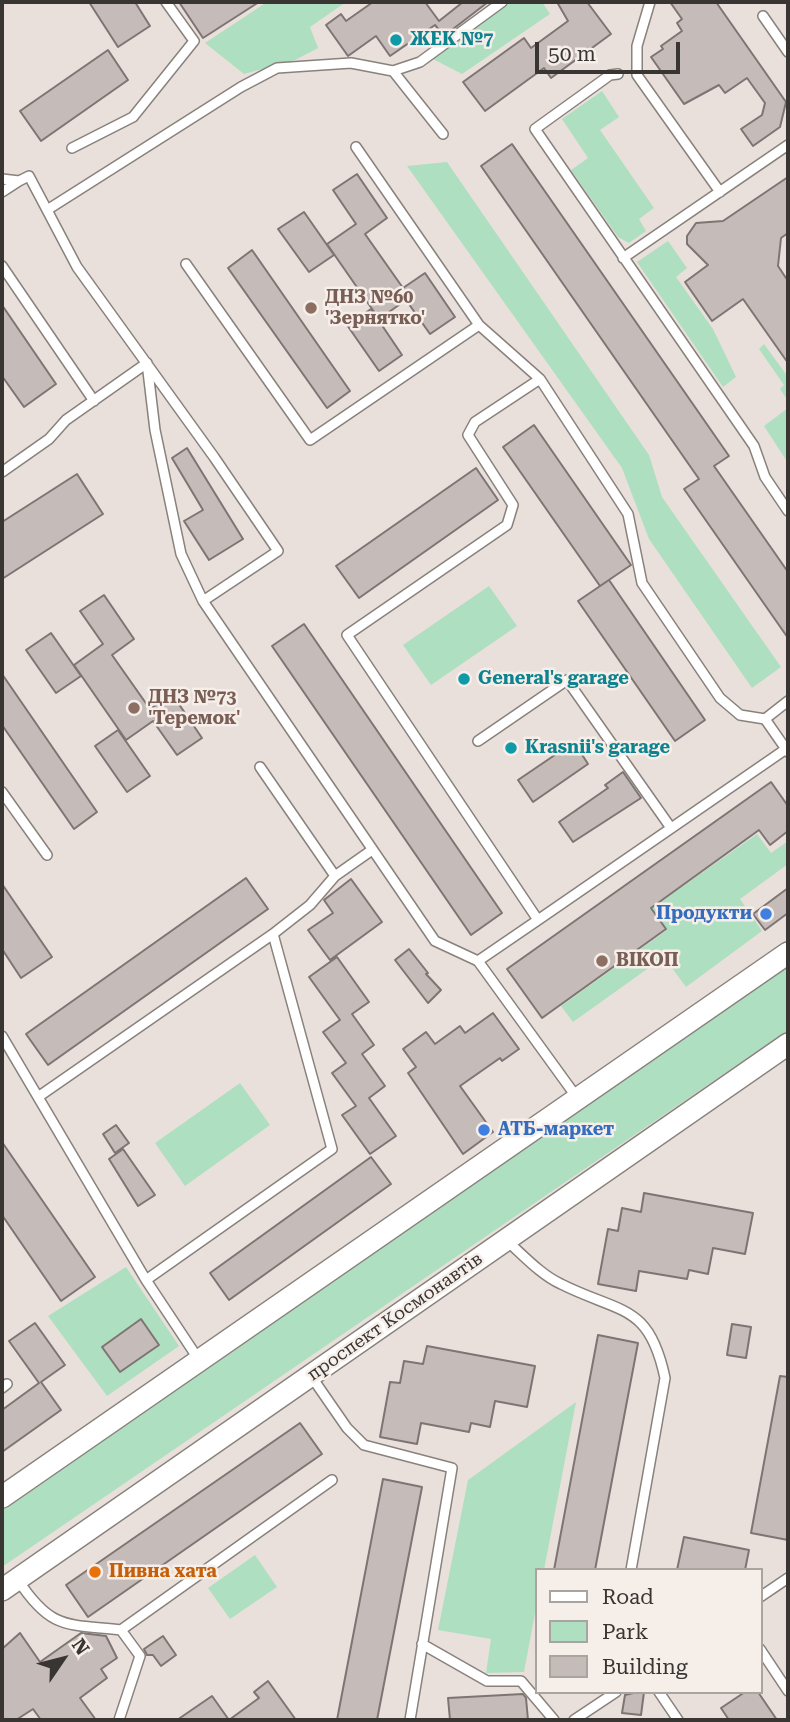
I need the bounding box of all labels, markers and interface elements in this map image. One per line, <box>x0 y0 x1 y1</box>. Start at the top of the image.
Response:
scale bar <box>538 28 683 72</box>
place label: ЖЕК №7 <box>410 29 493 51</box>
marker: ЖЕК №7 <box>388 32 404 48</box>
text: 50 m <box>548 42 596 66</box>
place label: ДНЗ №60 'Зернятко' <box>325 287 425 330</box>
marker: ДНЗ №60 'Зернятко' <box>303 300 319 316</box>
place label: General's garage <box>478 668 629 690</box>
marker: General's garage <box>456 671 472 687</box>
place label: ДНЗ №73 'Теремок' <box>148 687 240 730</box>
marker: ДНЗ №73 'Теремок' <box>126 700 142 716</box>
place label: Krasnii's garage <box>525 737 670 759</box>
marker: Krasnii's garage <box>503 740 519 756</box>
place label: Продукти <box>656 903 752 925</box>
marker: Продукти <box>758 906 774 922</box>
place label: ВІКОП <box>616 950 678 972</box>
marker: ВІКОП <box>594 953 610 969</box>
place label: АТБ-маркет <box>498 1119 614 1141</box>
marker: АТБ-маркет <box>476 1122 492 1138</box>
street label: проспект Космонавтів <box>303 1248 487 1386</box>
place label: Пивна хата <box>109 1561 217 1583</box>
marker: Пивна хата <box>87 1564 103 1580</box>
legend <box>534 1568 762 1694</box>
text: Road <box>602 1585 654 1609</box>
text: Park <box>602 1620 648 1644</box>
north arrow <box>28 1624 98 1694</box>
text: N <box>67 1634 94 1659</box>
text: Building <box>602 1655 688 1679</box>

